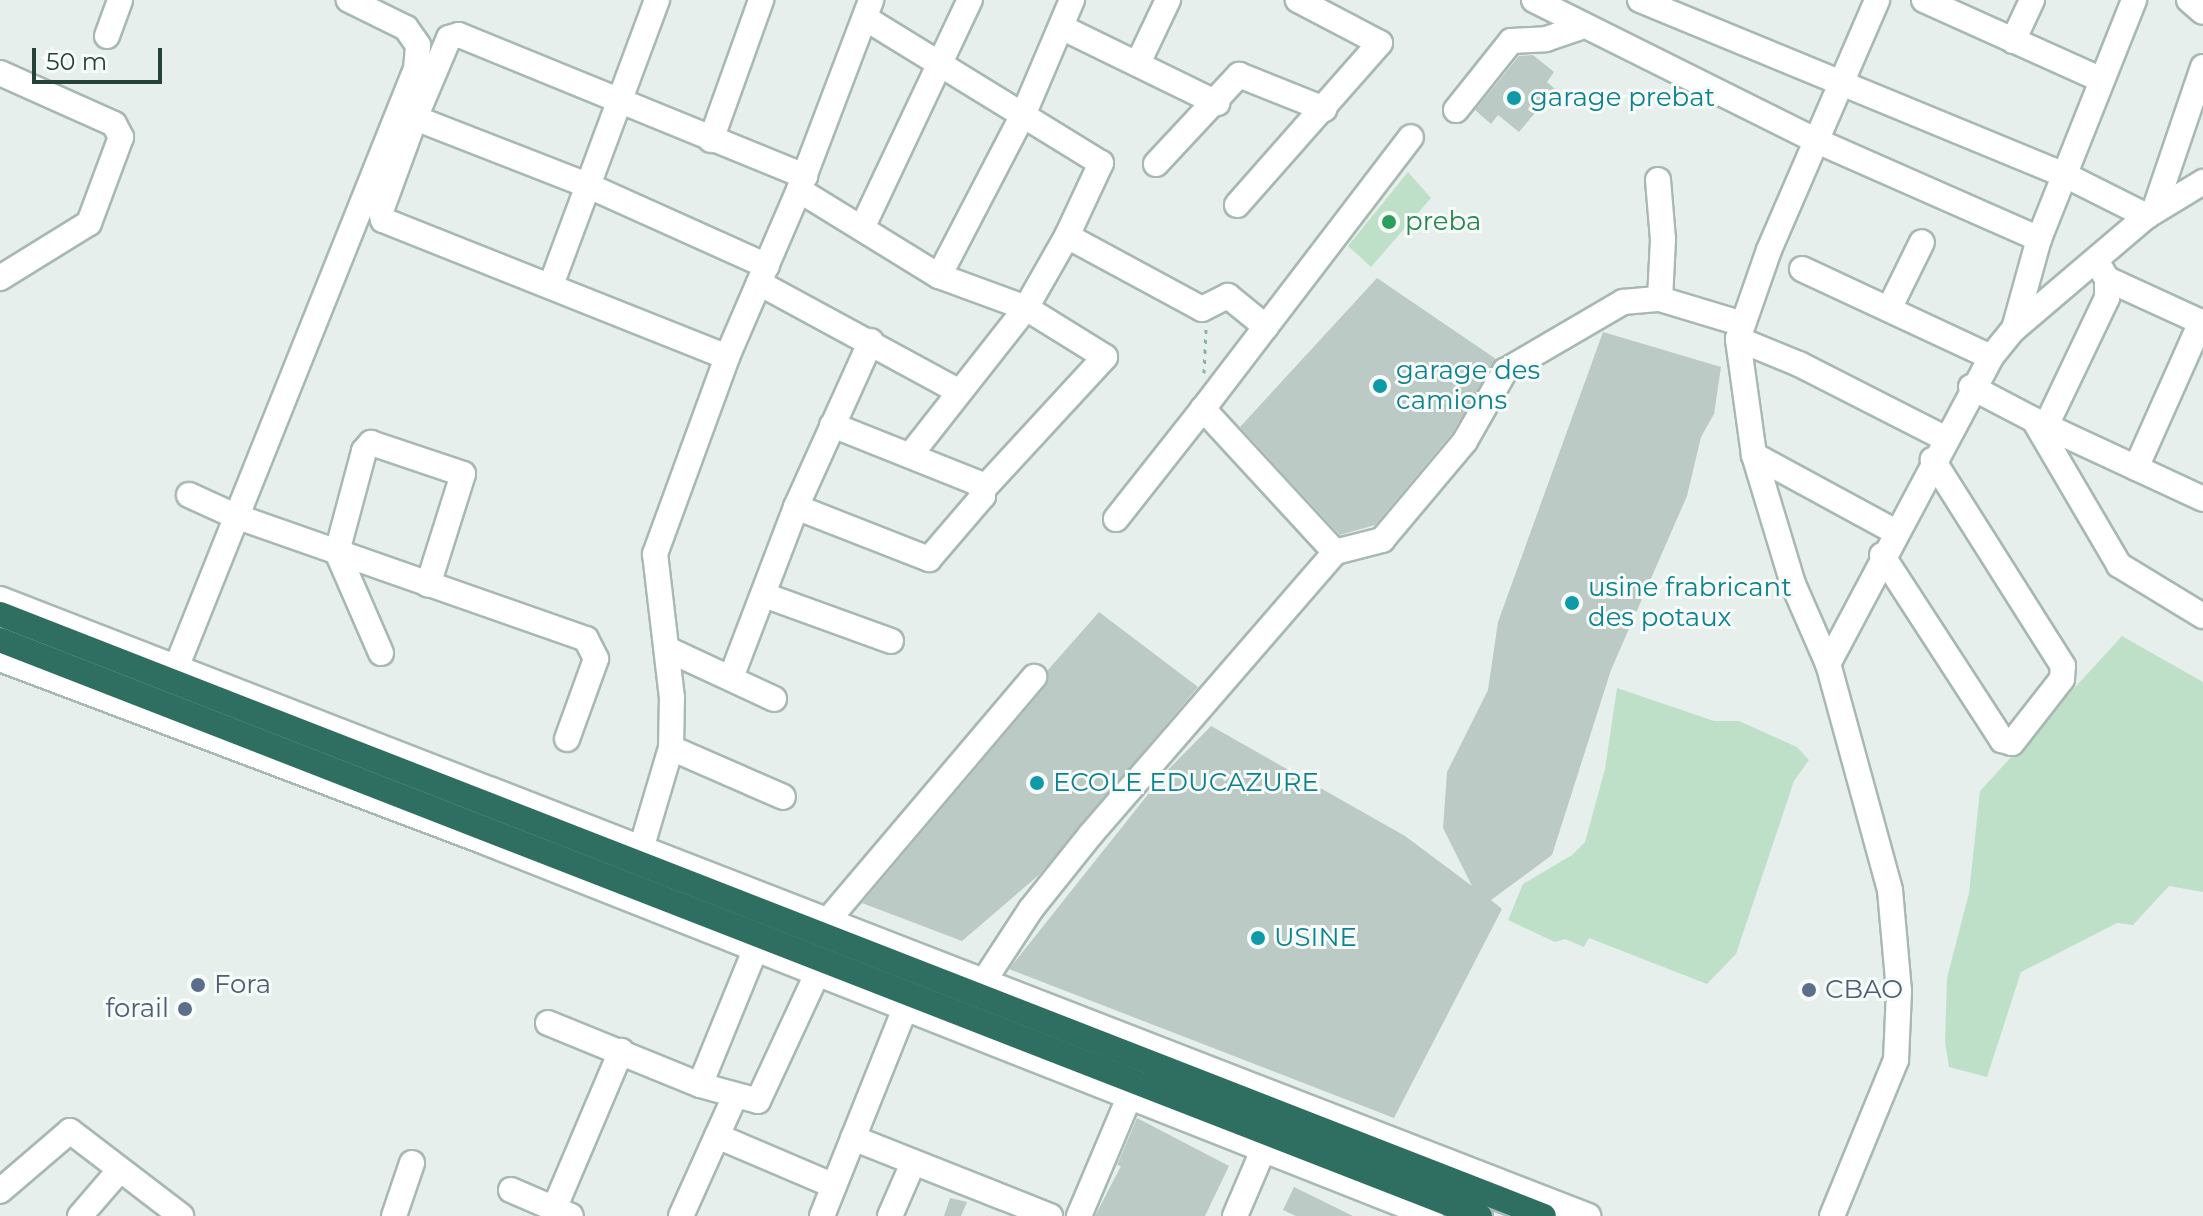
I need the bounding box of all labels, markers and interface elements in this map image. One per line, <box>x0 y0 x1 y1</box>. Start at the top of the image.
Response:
scale bar <box>36 32 166 82</box>
text: 50 m <box>46 47 107 76</box>
place label: garage prebat <box>1530 82 1715 114</box>
marker: garage prebat <box>1505 89 1523 107</box>
place label: preba <box>1405 206 1481 238</box>
marker: preba <box>1380 213 1398 231</box>
place label: garage des camions <box>1396 355 1540 416</box>
marker: garage des camions <box>1371 377 1389 395</box>
place label: usine frabricant des potaux <box>1588 572 1792 634</box>
marker: usine frabricant des potaux <box>1563 594 1581 612</box>
place label: ECOLE EDUCAZURE <box>1053 767 1319 799</box>
marker: ECOLE EDUCAZURE <box>1028 774 1046 792</box>
place label: USINE <box>1274 922 1357 954</box>
marker: USINE <box>1249 929 1267 947</box>
place label: Fora <box>214 969 271 1001</box>
place label: CBAO <box>1825 974 1903 1006</box>
marker: Fora <box>189 976 207 994</box>
marker: CBAO <box>1800 981 1818 999</box>
place label: forail <box>105 993 169 1025</box>
marker: forail <box>176 1000 194 1018</box>

